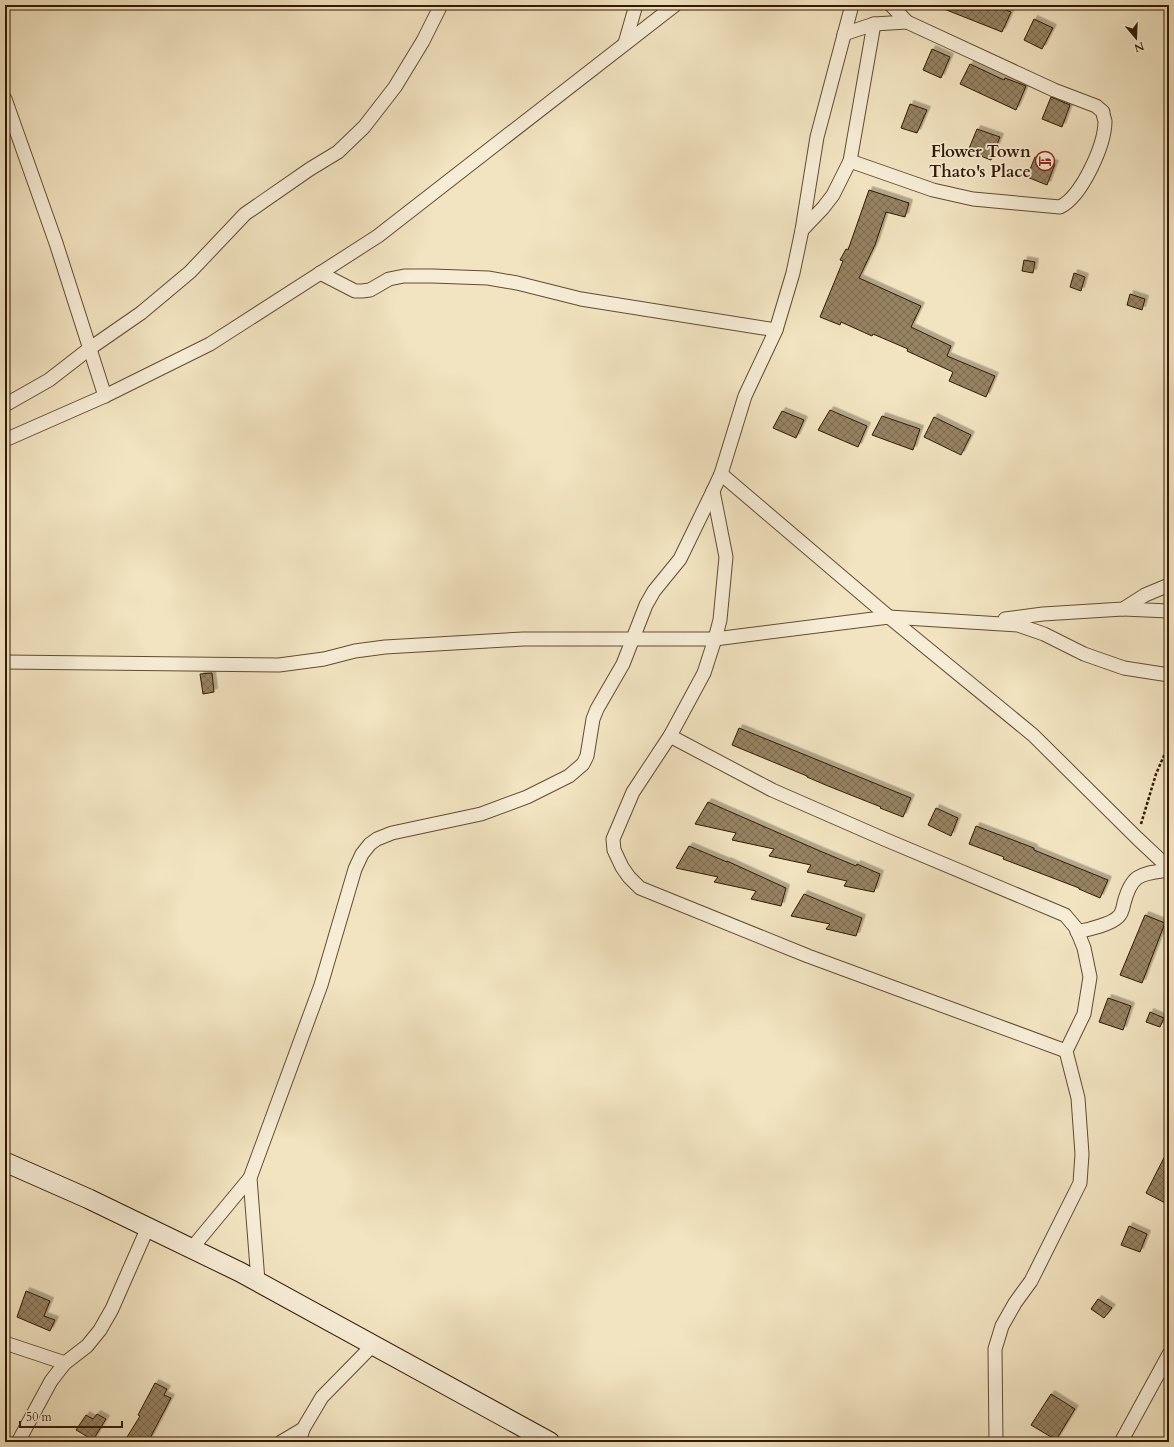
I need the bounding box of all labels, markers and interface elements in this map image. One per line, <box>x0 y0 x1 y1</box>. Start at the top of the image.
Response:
north arrow <box>1116 18 1156 58</box>
text: N <box>1132 38 1146 56</box>
place label: Flower Town Thato's Place <box>929 140 1031 183</box>
hotel icon: Flower Town Thato's Place <box>1034 150 1056 172</box>
scale bar <box>20 1403 122 1429</box>
text: 50 m <box>26 1409 53 1425</box>

